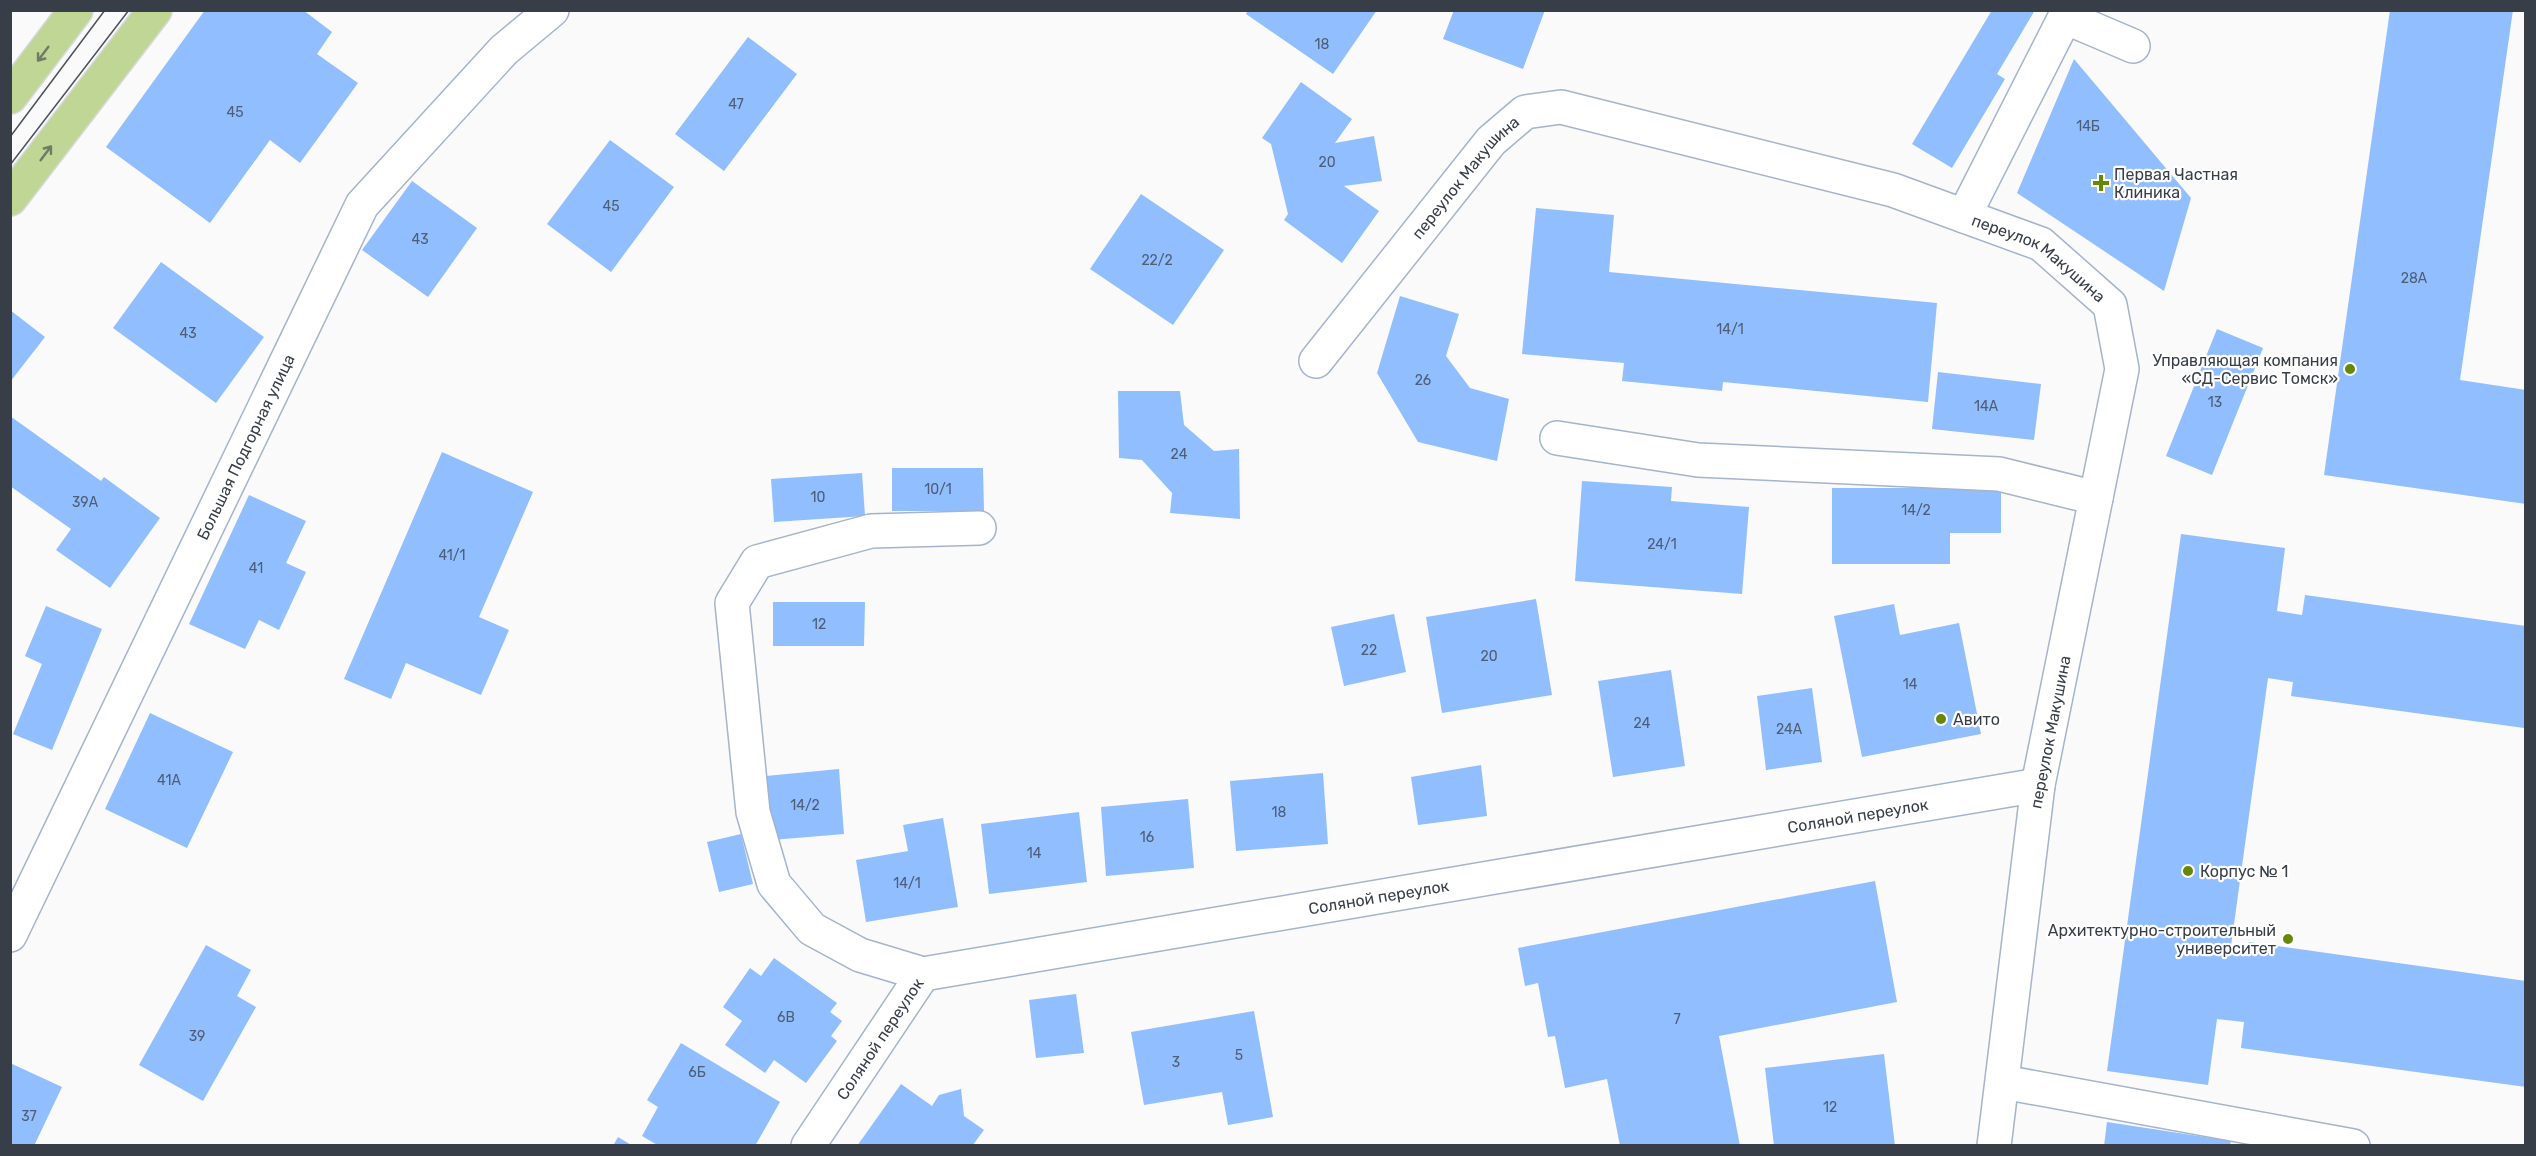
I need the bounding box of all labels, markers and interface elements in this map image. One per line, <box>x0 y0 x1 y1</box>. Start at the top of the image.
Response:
house number: 18 <box>1315 36 1330 53</box>
one-way arrow <box>37 45 50 61</box>
house number: 47 <box>728 96 744 113</box>
house number: 45 <box>226 104 244 121</box>
street label: переулок Макушина <box>1408 112 1523 243</box>
house number: 14Б <box>2076 118 2100 135</box>
one-way arrow <box>40 145 52 161</box>
house number: 20 <box>1318 154 1336 171</box>
place label: Первая Частная Клиника <box>2114 165 2238 202</box>
marker: Первая Частная Клиника <box>2092 174 2110 192</box>
house number: 45 <box>602 198 620 215</box>
street label: переулок Макушина <box>1969 211 2109 306</box>
house number: 43 <box>411 231 429 248</box>
house number: 22/2 <box>1141 252 1173 269</box>
house number: 28А <box>2401 270 2428 287</box>
house number: 14/1 <box>1716 321 1744 338</box>
house number: 43 <box>179 325 197 342</box>
street label: Большая Подгорная улица <box>193 351 299 543</box>
place label: Управляющая компания «СД-Сервис Томск» <box>2152 351 2338 388</box>
marker: Управляющая компания «СД-Сервис Томск» <box>2343 362 2357 376</box>
house number: 26 <box>1415 372 1431 389</box>
house number: 13 <box>2208 394 2222 411</box>
house number: 14А <box>1974 398 1999 415</box>
house number: 24 <box>1171 446 1188 463</box>
house number: 10/1 <box>924 481 952 498</box>
house number: 10 <box>811 489 826 506</box>
house number: 39А <box>72 494 99 511</box>
house number: 14/2 <box>1901 502 1931 519</box>
house number: 24/1 <box>1647 536 1677 553</box>
house number: 41/1 <box>438 547 466 564</box>
house number: 41 <box>249 560 263 577</box>
house number: 12 <box>812 616 826 633</box>
house number: 22 <box>1361 642 1377 659</box>
house number: 20 <box>1480 648 1498 665</box>
street label: переулок Макушина <box>2026 654 2075 810</box>
house number: 14 <box>1903 676 1918 693</box>
place label: Авито <box>1953 710 2000 729</box>
marker: Авито <box>1934 712 1948 726</box>
house number: 24 <box>1634 715 1651 732</box>
house number: 24А <box>1776 721 1803 738</box>
house number: 41А <box>157 772 182 789</box>
street label: Соляной переулок <box>1786 795 1930 837</box>
house number: 14/2 <box>790 797 820 814</box>
house number: 18 <box>1272 804 1287 821</box>
house number: 16 <box>1140 829 1154 846</box>
house number: 14 <box>1027 845 1042 862</box>
place label: Корпус № 1 <box>2200 862 2288 881</box>
marker: Корпус № 1 <box>2181 864 2195 878</box>
house number: 14/1 <box>893 875 921 892</box>
street label: Соляной переулок <box>1307 876 1451 919</box>
place label: Архитектурно-строительный университет <box>2048 921 2276 958</box>
marker: Архитектурно-строительный университет <box>2281 932 2295 946</box>
street label: Соляной переулок <box>833 974 928 1103</box>
house number: 6В <box>777 1009 795 1026</box>
house number: 7 <box>1673 1011 1681 1028</box>
house number: 39 <box>189 1028 205 1045</box>
house number: 5 <box>1235 1047 1243 1064</box>
house number: 3 <box>1172 1054 1180 1071</box>
house number: 6Б <box>688 1064 706 1081</box>
house number: 12 <box>1823 1099 1837 1116</box>
house number: 37 <box>21 1108 37 1125</box>

